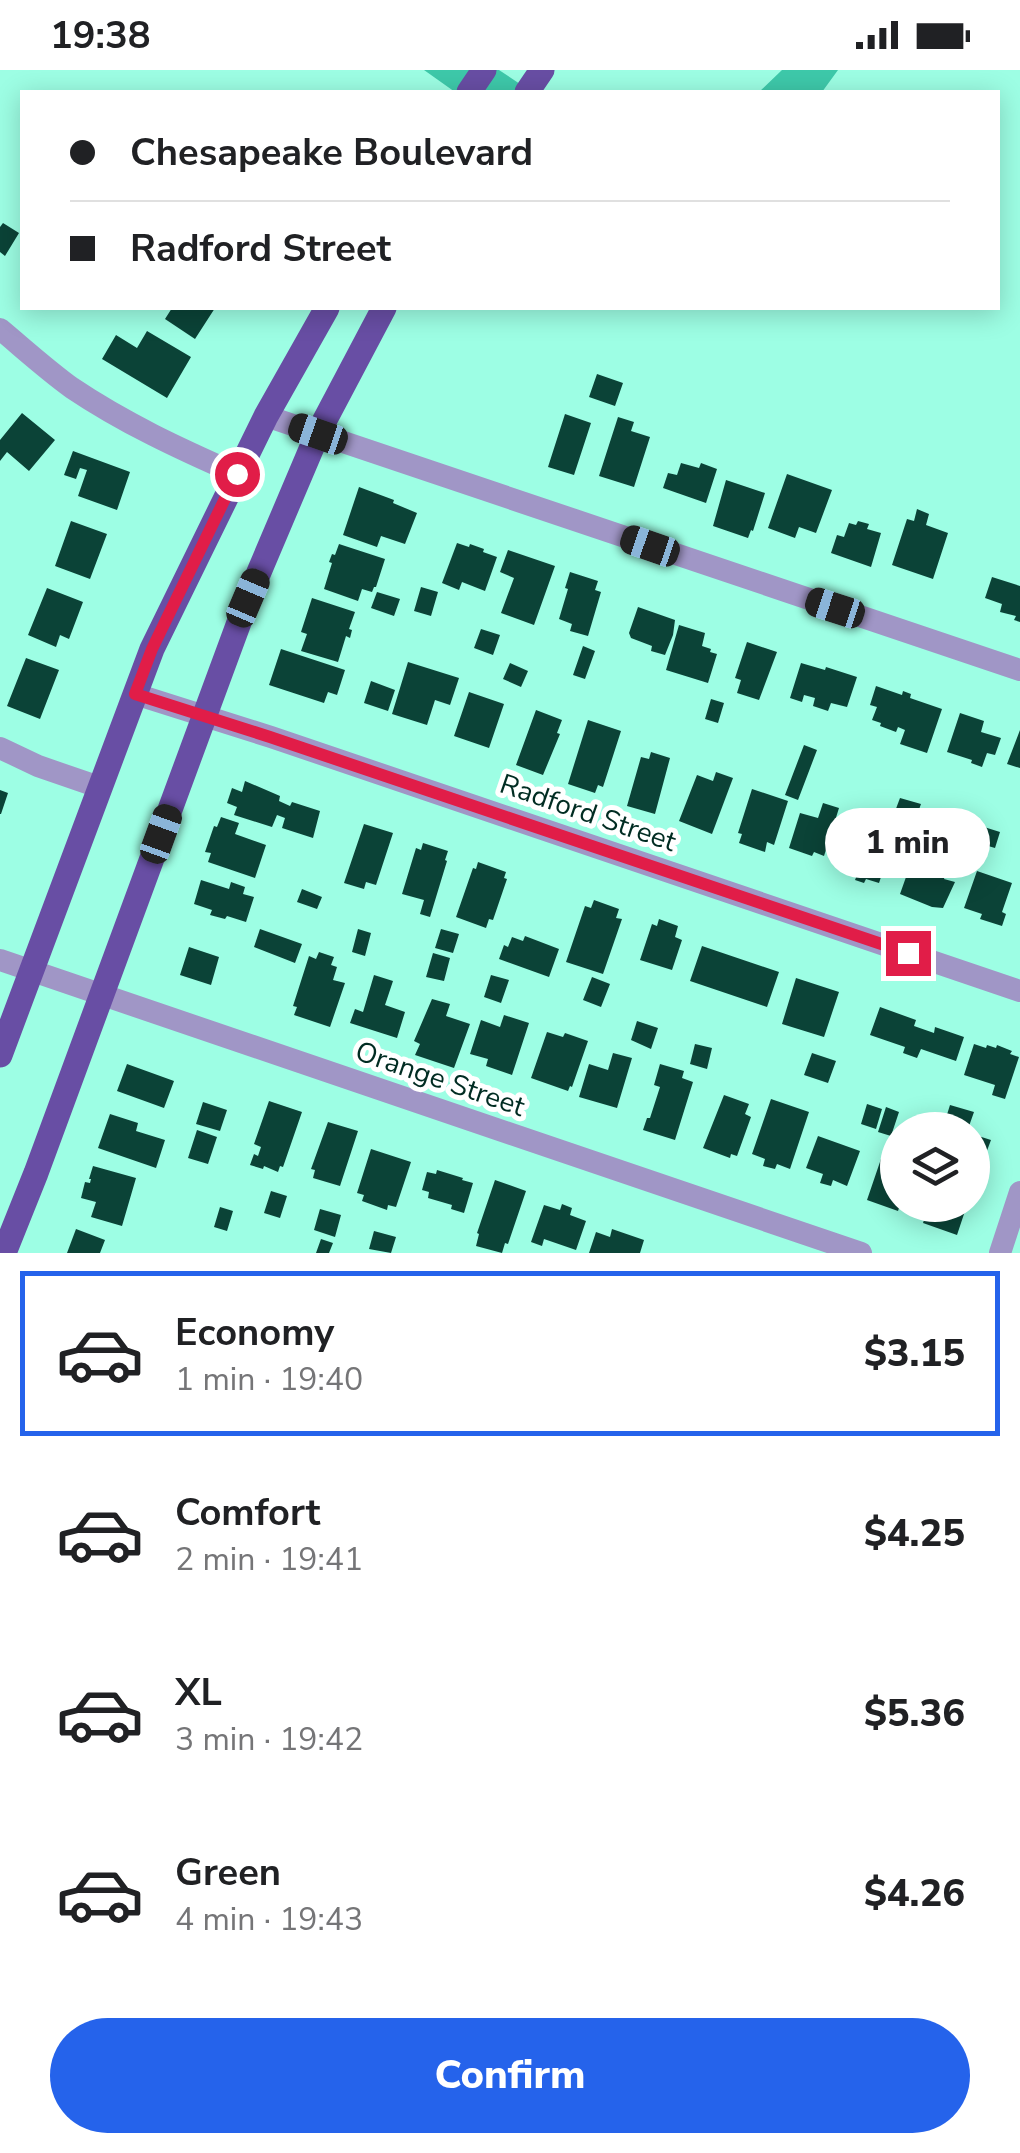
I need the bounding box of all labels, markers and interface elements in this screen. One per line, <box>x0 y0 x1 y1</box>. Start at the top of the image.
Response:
text: 19:38 <box>50 10 151 61</box>
text: Chesapeake Boulevard <box>130 127 533 178</box>
text: Radford Street <box>130 223 391 274</box>
car <box>285 410 351 458</box>
route start <box>215 452 260 497</box>
car <box>617 522 683 570</box>
car <box>222 565 274 631</box>
car <box>802 584 868 632</box>
street label: Radford Street <box>495 765 681 861</box>
car <box>137 801 185 867</box>
callout: 1 min <box>826 808 990 878</box>
text: 1 min <box>865 821 950 864</box>
route end <box>886 931 931 976</box>
street label: Orange Street <box>350 1032 530 1126</box>
map controls <box>880 1112 990 1222</box>
button: layers <box>880 1112 990 1222</box>
text: Economy <box>175 1307 334 1358</box>
icon: car <box>55 1309 145 1399</box>
text: $3.15 <box>864 1328 965 1379</box>
text: 1 min · 19:40 <box>175 1358 363 1401</box>
text: Comfort <box>175 1487 320 1538</box>
icon: car <box>55 1489 145 1579</box>
text: $4.25 <box>864 1508 965 1559</box>
text: 2 min · 19:41 <box>175 1538 363 1581</box>
text: XL <box>175 1667 222 1718</box>
icon: car <box>55 1669 145 1759</box>
text: $5.36 <box>864 1688 965 1739</box>
text: 3 min · 19:42 <box>175 1718 363 1761</box>
text: Green <box>175 1847 281 1898</box>
icon: car <box>55 1849 145 1939</box>
text: $4.26 <box>864 1868 965 1919</box>
text: 4 min · 19:43 <box>175 1898 363 1941</box>
button: Confirm <box>50 2018 970 2133</box>

